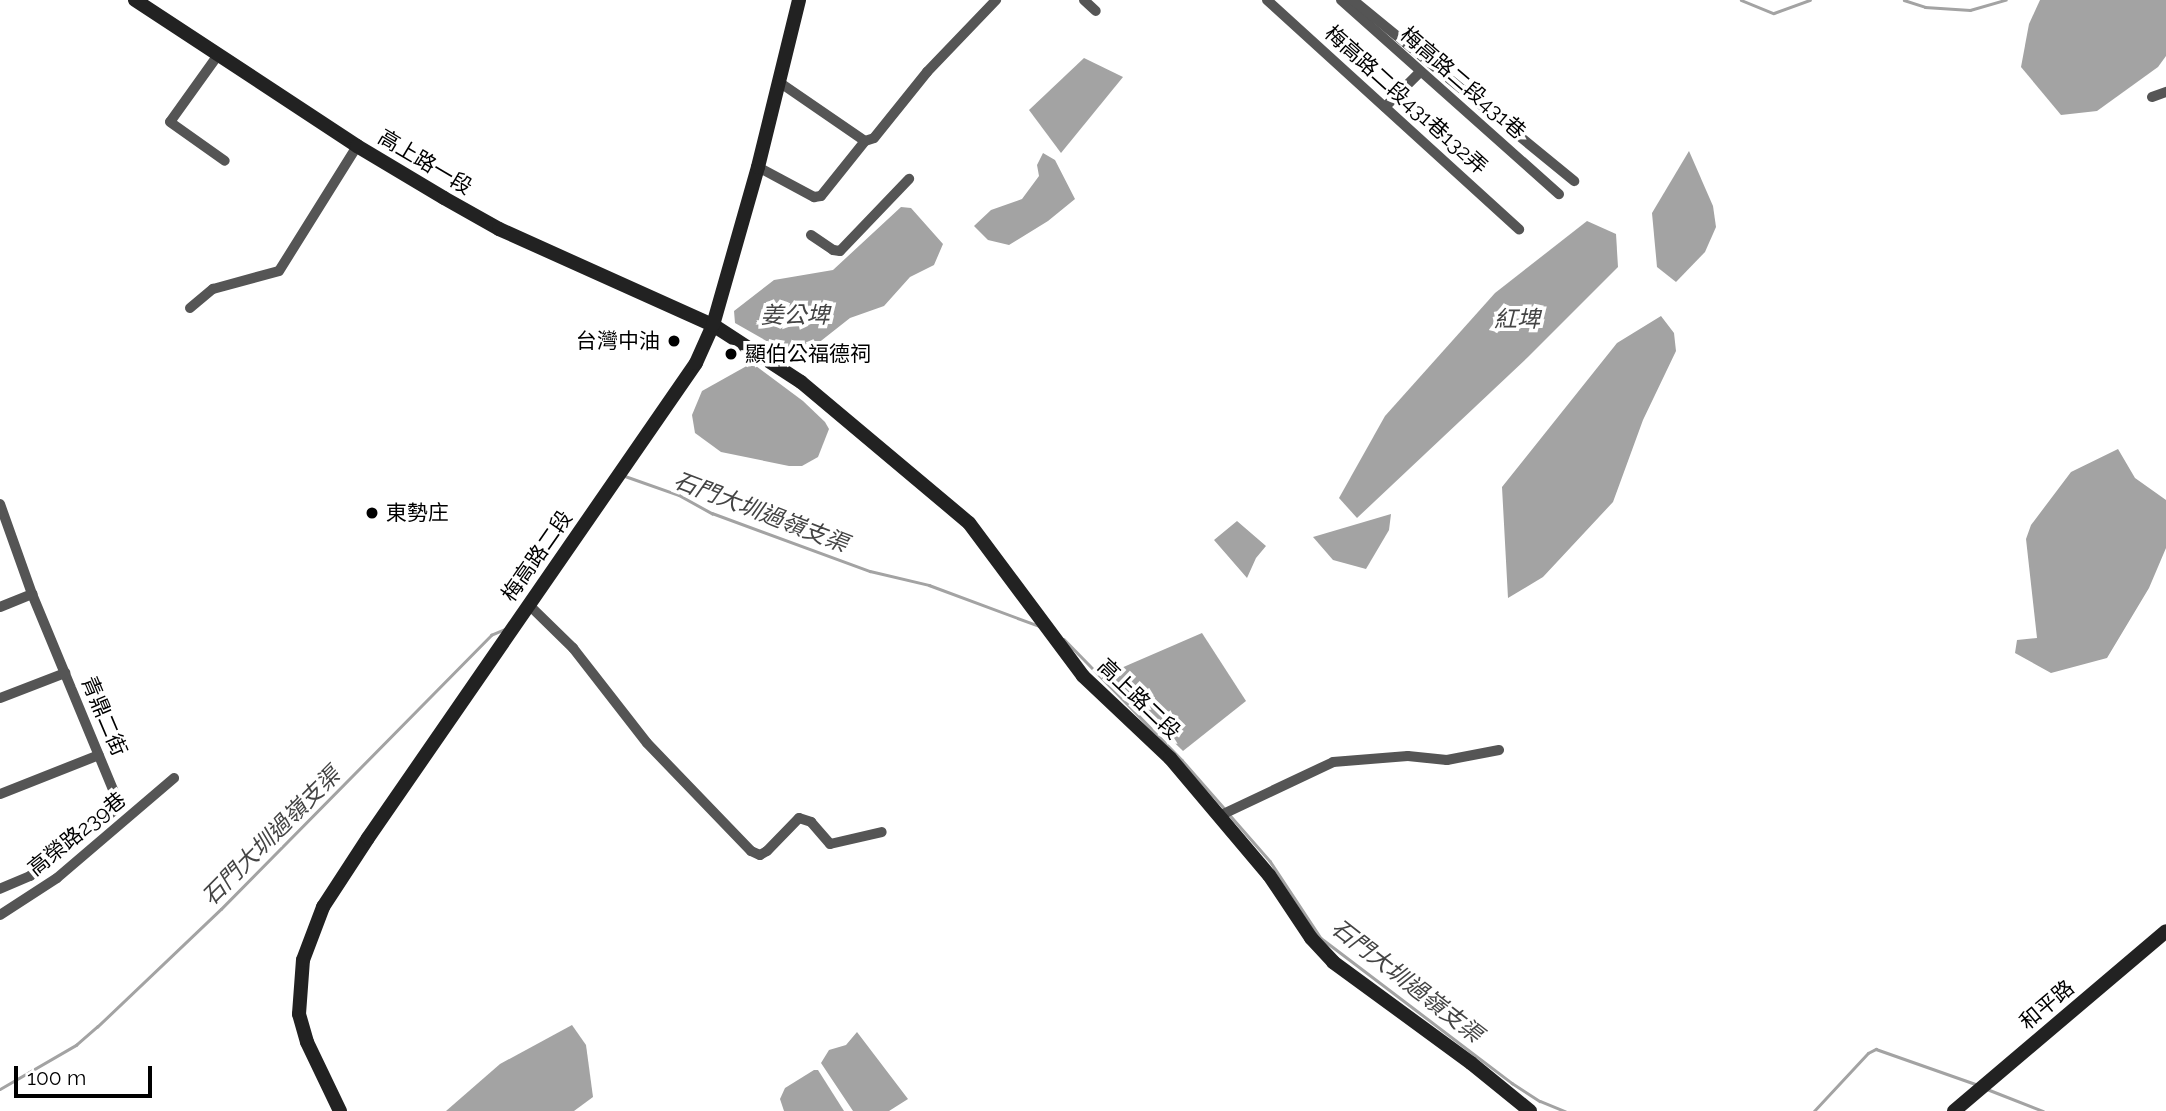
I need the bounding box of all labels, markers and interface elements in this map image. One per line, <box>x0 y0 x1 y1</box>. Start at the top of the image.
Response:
street label: 梅高路二段431巷132弄 <box>1320 20 1492 180</box>
street label: 梅高路二段431巷 <box>1395 22 1531 144</box>
street label: 高上路一段 <box>374 124 476 200</box>
water label: 姜公埤 <box>761 301 829 329</box>
water label: 紅埤 <box>1494 305 1540 333</box>
place label: 台灣中油 <box>576 328 660 354</box>
marker: 台灣中油 <box>666 333 682 349</box>
place label: 顯伯公福德祠 <box>745 341 871 367</box>
marker: 顯伯公福德祠 <box>723 346 739 362</box>
water label: 石門大圳過嶺支渠 <box>670 466 852 558</box>
place label: 東勢庄 <box>386 500 449 526</box>
marker: 東勢庄 <box>364 505 380 521</box>
street label: 梅高路二段 <box>497 506 577 606</box>
street label: 高上路二段 <box>1092 653 1186 745</box>
street label: 青鼎二街 <box>76 672 132 760</box>
water label: 石門大圳過嶺支渠 <box>196 761 346 911</box>
street label: 高榮路239巷 <box>23 787 131 881</box>
water label: 石門大圳過嶺支渠 <box>1326 913 1488 1049</box>
street label: 和平路 <box>2015 975 2079 1035</box>
scale bar <box>18 1052 156 1096</box>
text: 100 m <box>27 1065 86 1090</box>

